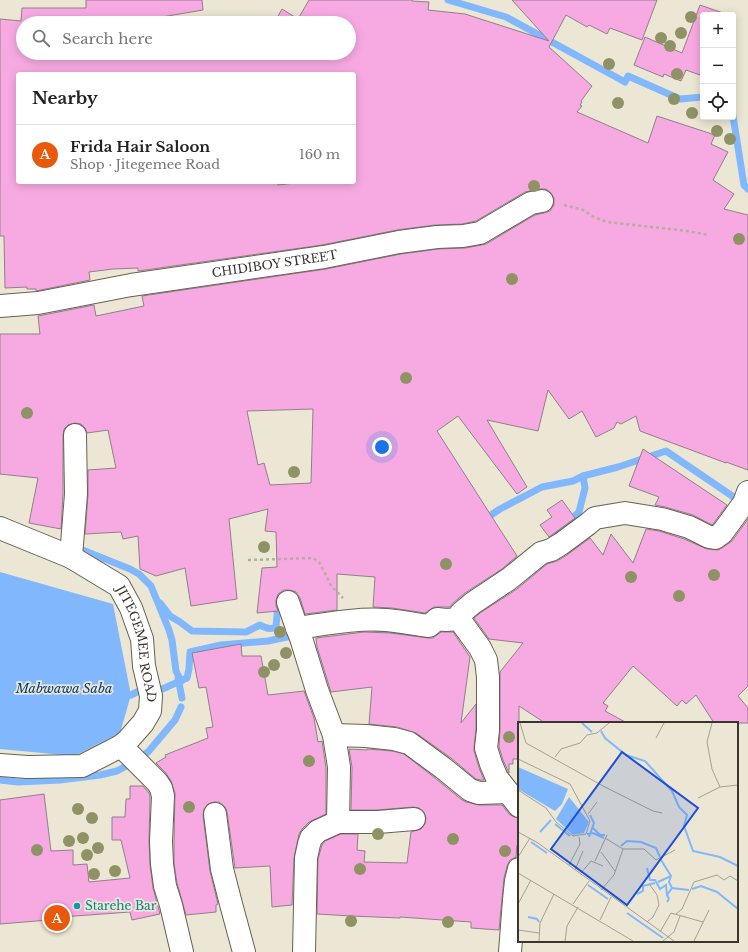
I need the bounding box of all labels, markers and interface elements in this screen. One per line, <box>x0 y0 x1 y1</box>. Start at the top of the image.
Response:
map controls <box>700 12 736 120</box>
button: + <box>700 12 736 48</box>
search box <box>16 16 356 60</box>
icon: search <box>30 27 52 49</box>
text: Search here <box>62 29 153 48</box>
button: − <box>700 48 736 84</box>
button: locate <box>700 84 736 120</box>
text: Nearby <box>32 88 98 109</box>
text: Frida Hair Saloon <box>70 137 210 156</box>
text: A <box>40 146 50 163</box>
text: 160 m <box>299 146 340 163</box>
text: Shop · Jitegemee Road <box>70 156 220 173</box>
street label: CHIDIBOY STREET <box>211 246 339 280</box>
your location <box>372 437 392 457</box>
street label: JITEGEMEE ROAD <box>112 581 159 703</box>
water label: Mabwawa Saba <box>15 680 112 697</box>
inset map <box>518 722 738 942</box>
place label: Starehe Bar <box>85 898 157 913</box>
marker: Starehe Bar <box>72 901 82 911</box>
pin: A <box>44 903 70 933</box>

